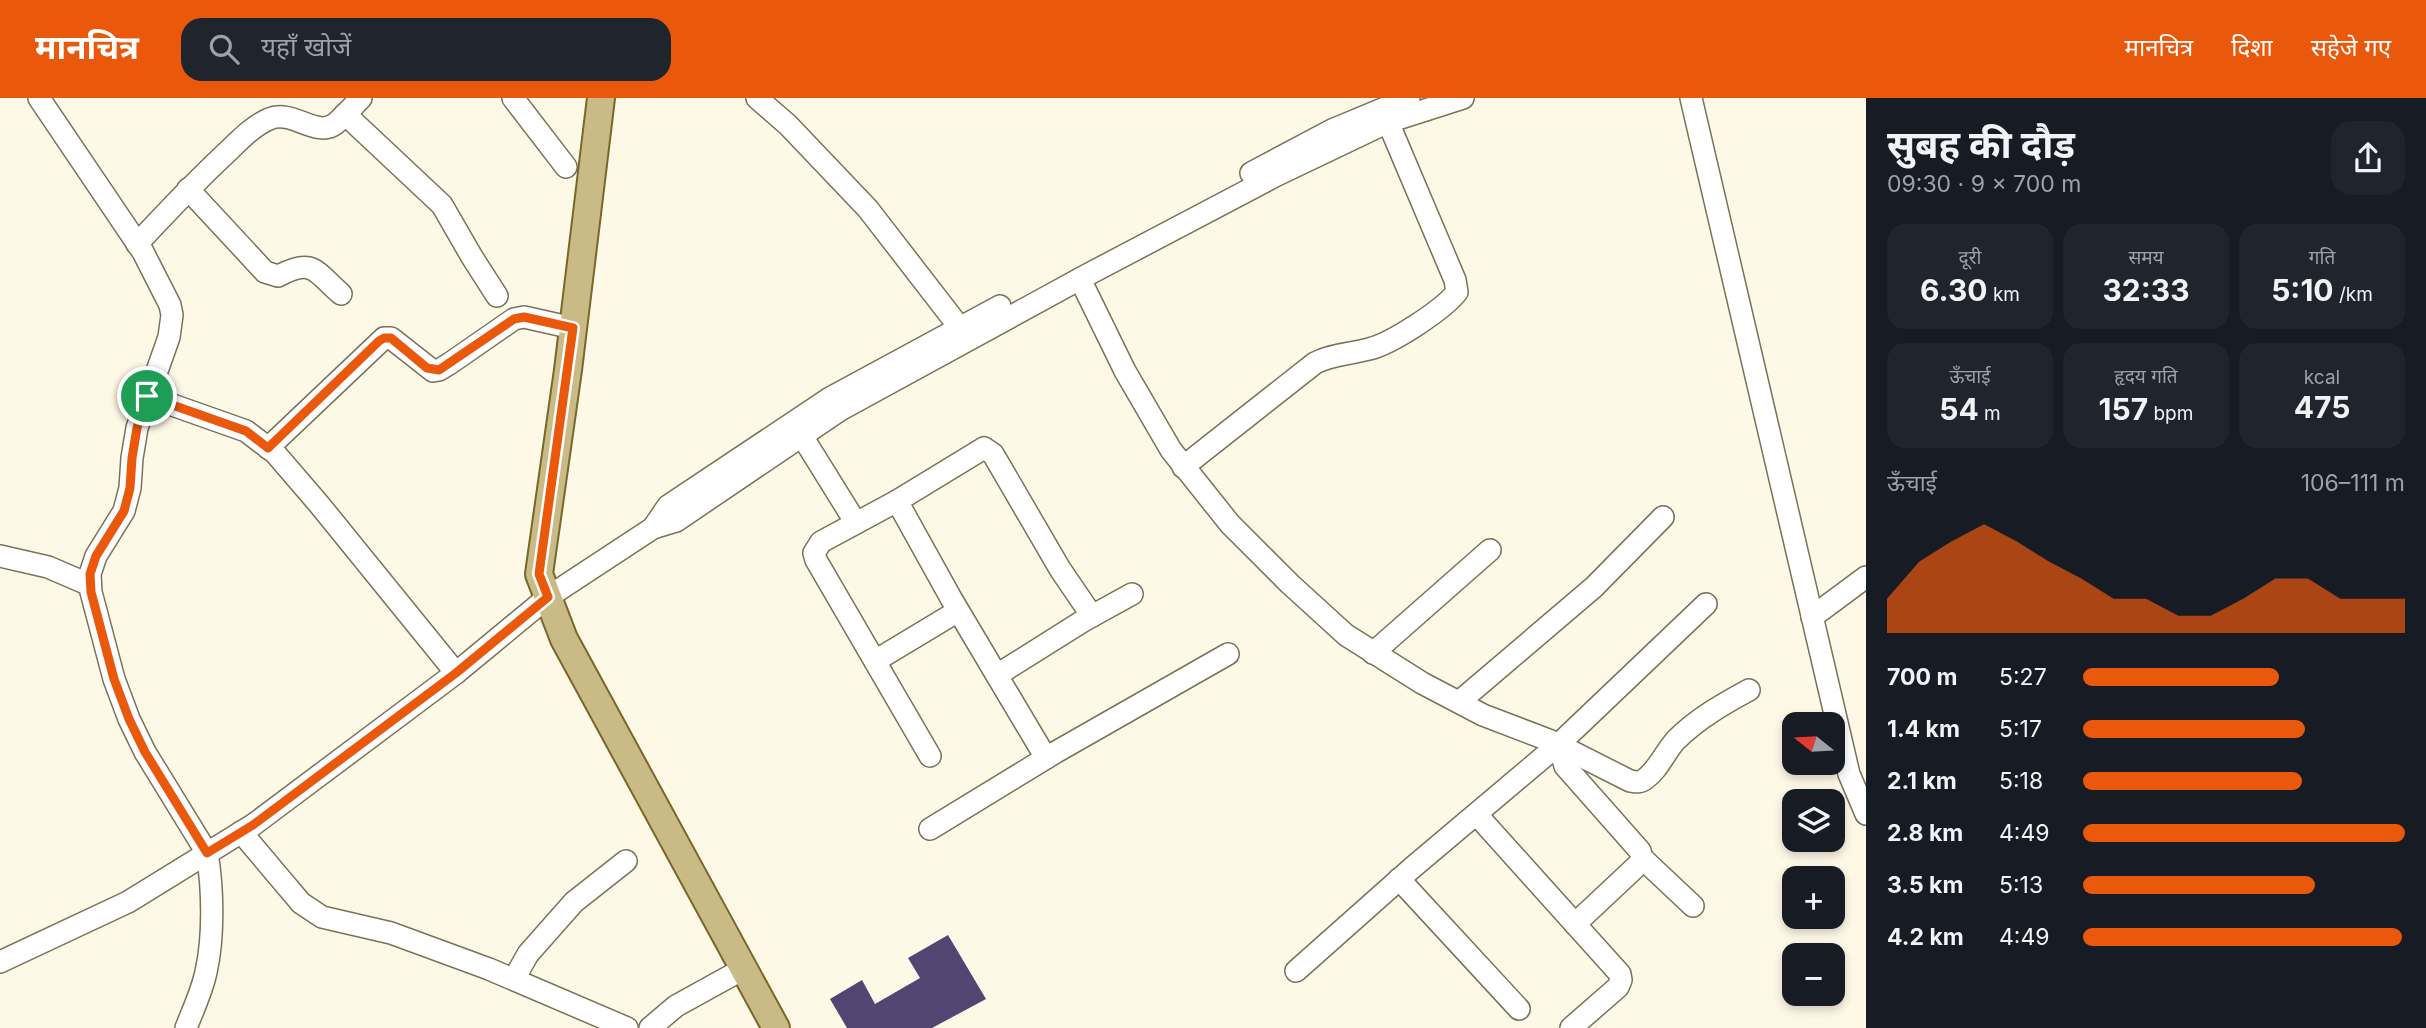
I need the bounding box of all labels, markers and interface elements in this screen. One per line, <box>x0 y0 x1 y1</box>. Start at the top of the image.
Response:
search box <box>181 18 671 81</box>
text: मानचित्र <box>35 27 139 67</box>
icon: search <box>205 30 243 68</box>
text: यहाँ खोजें <box>261 31 351 62</box>
text: मानचित्र <box>2125 33 2193 62</box>
text: दिशा <box>2231 33 2273 62</box>
text: सहेजे गए <box>2311 33 2391 62</box>
text: सुबह की दौड़ <box>1887 121 2075 167</box>
button: share <box>2331 121 2405 195</box>
text: 09:30 · 9 × 700 m <box>1887 170 2081 198</box>
text: दूरी <box>1959 246 1981 269</box>
text: समय <box>2128 246 2164 269</box>
text: गति <box>2309 246 2335 269</box>
text: 6.30 <box>1920 272 1988 308</box>
text: 32:33 <box>2102 272 2190 308</box>
text: 5:10 <box>2271 272 2334 308</box>
text: km <box>1988 283 2020 306</box>
text: /km <box>2334 283 2373 306</box>
text: ऊँचाई <box>1949 365 1991 388</box>
text: हृदय गति <box>2114 365 2178 388</box>
pin <box>117 366 177 426</box>
text: kcal <box>2304 366 2340 389</box>
icon: arrive <box>128 377 166 415</box>
text: 475 <box>2294 389 2350 425</box>
text: 54 <box>1939 391 1979 427</box>
text: 157 <box>2099 391 2148 427</box>
text: m <box>1979 402 2001 425</box>
text: bpm <box>2148 402 2193 425</box>
text: ऊँचाई <box>1887 469 1937 497</box>
text: 106–111 m <box>2301 469 2405 497</box>
text: 700 m <box>1887 663 1957 691</box>
text: 5:27 <box>1999 663 2047 691</box>
north arrow <box>1782 712 1844 775</box>
map controls <box>1782 712 1845 1006</box>
text: 1.4 km <box>1887 715 1960 743</box>
text: 5:17 <box>1999 715 2042 743</box>
text: 2.1 km <box>1887 767 1957 795</box>
text: 5:18 <box>1999 767 2043 795</box>
button: layers <box>1782 789 1845 852</box>
text: 2.8 km <box>1887 819 1963 847</box>
text: 4:49 <box>1999 819 2050 847</box>
button: + <box>1782 866 1845 929</box>
text: 3.5 km <box>1887 871 1963 899</box>
text: 5:13 <box>1999 871 2043 899</box>
text: 4.2 km <box>1887 923 1964 951</box>
text: 4:49 <box>1999 923 2050 951</box>
button: − <box>1782 943 1845 1006</box>

